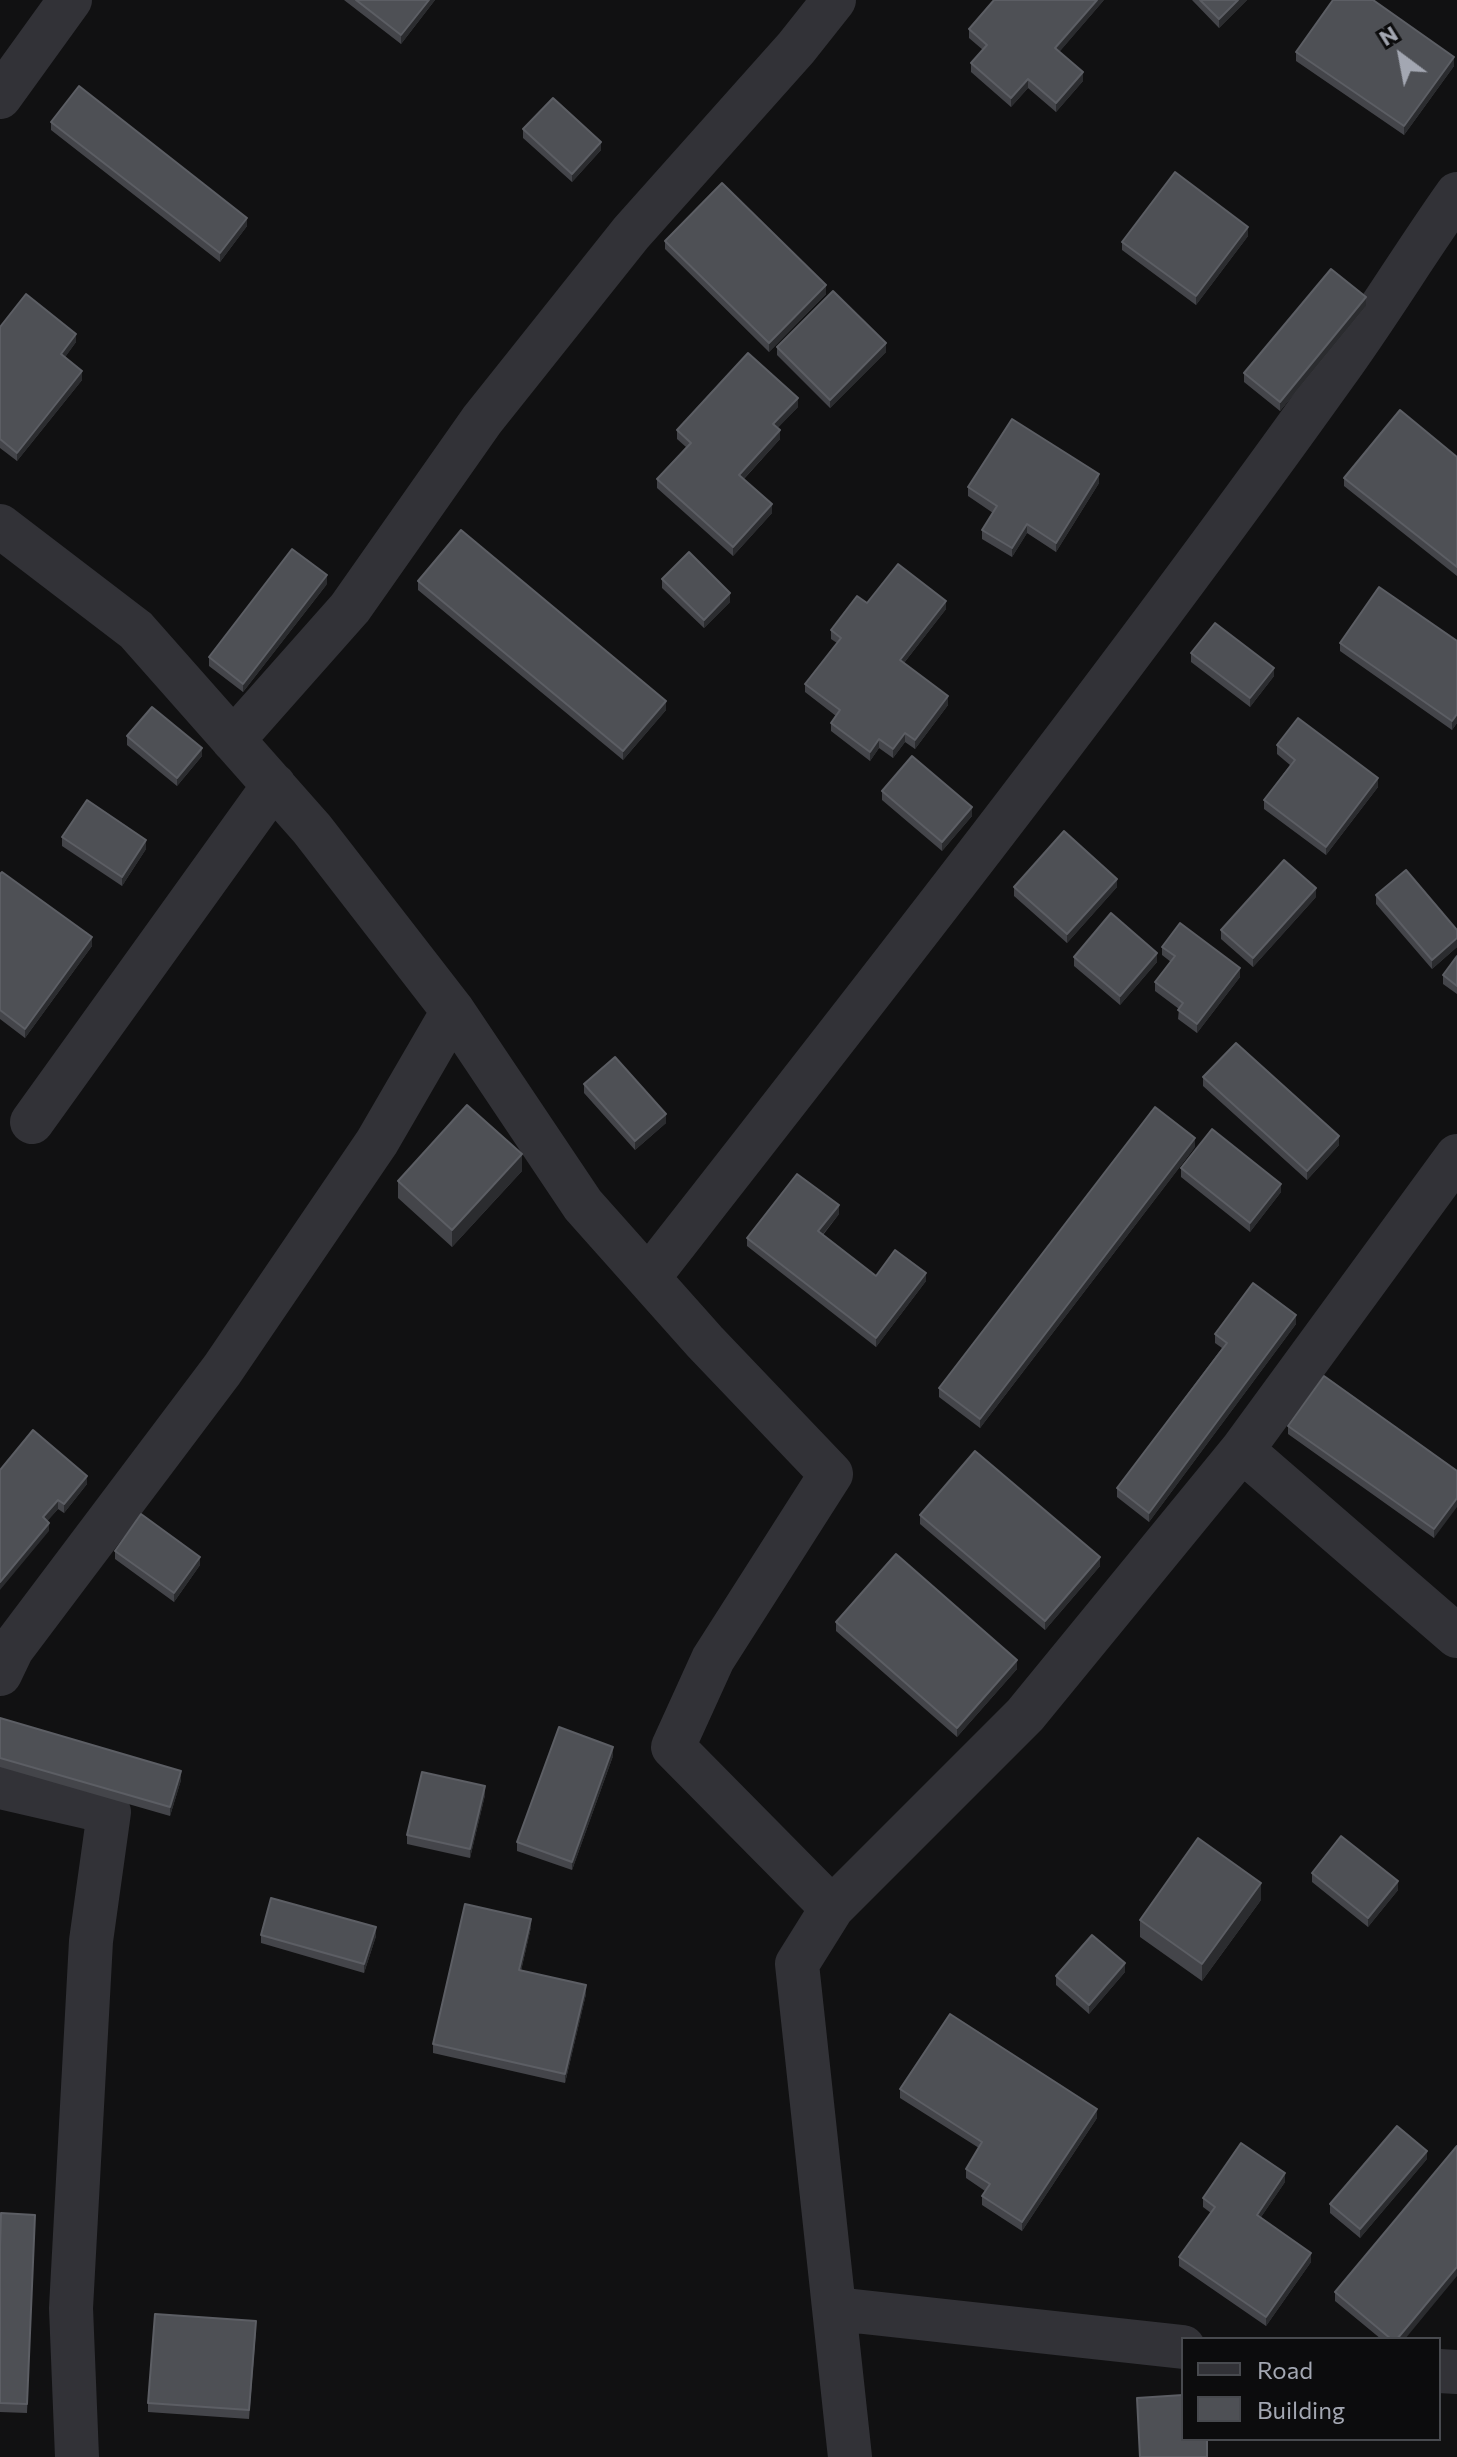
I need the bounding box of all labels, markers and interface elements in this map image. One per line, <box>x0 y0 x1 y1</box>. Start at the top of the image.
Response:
north arrow <box>1361 16 1441 96</box>
text: N <box>1374 19 1402 51</box>
legend <box>1181 2337 1441 2441</box>
text: Road <box>1257 2355 1313 2384</box>
text: Building <box>1257 2395 1345 2424</box>

